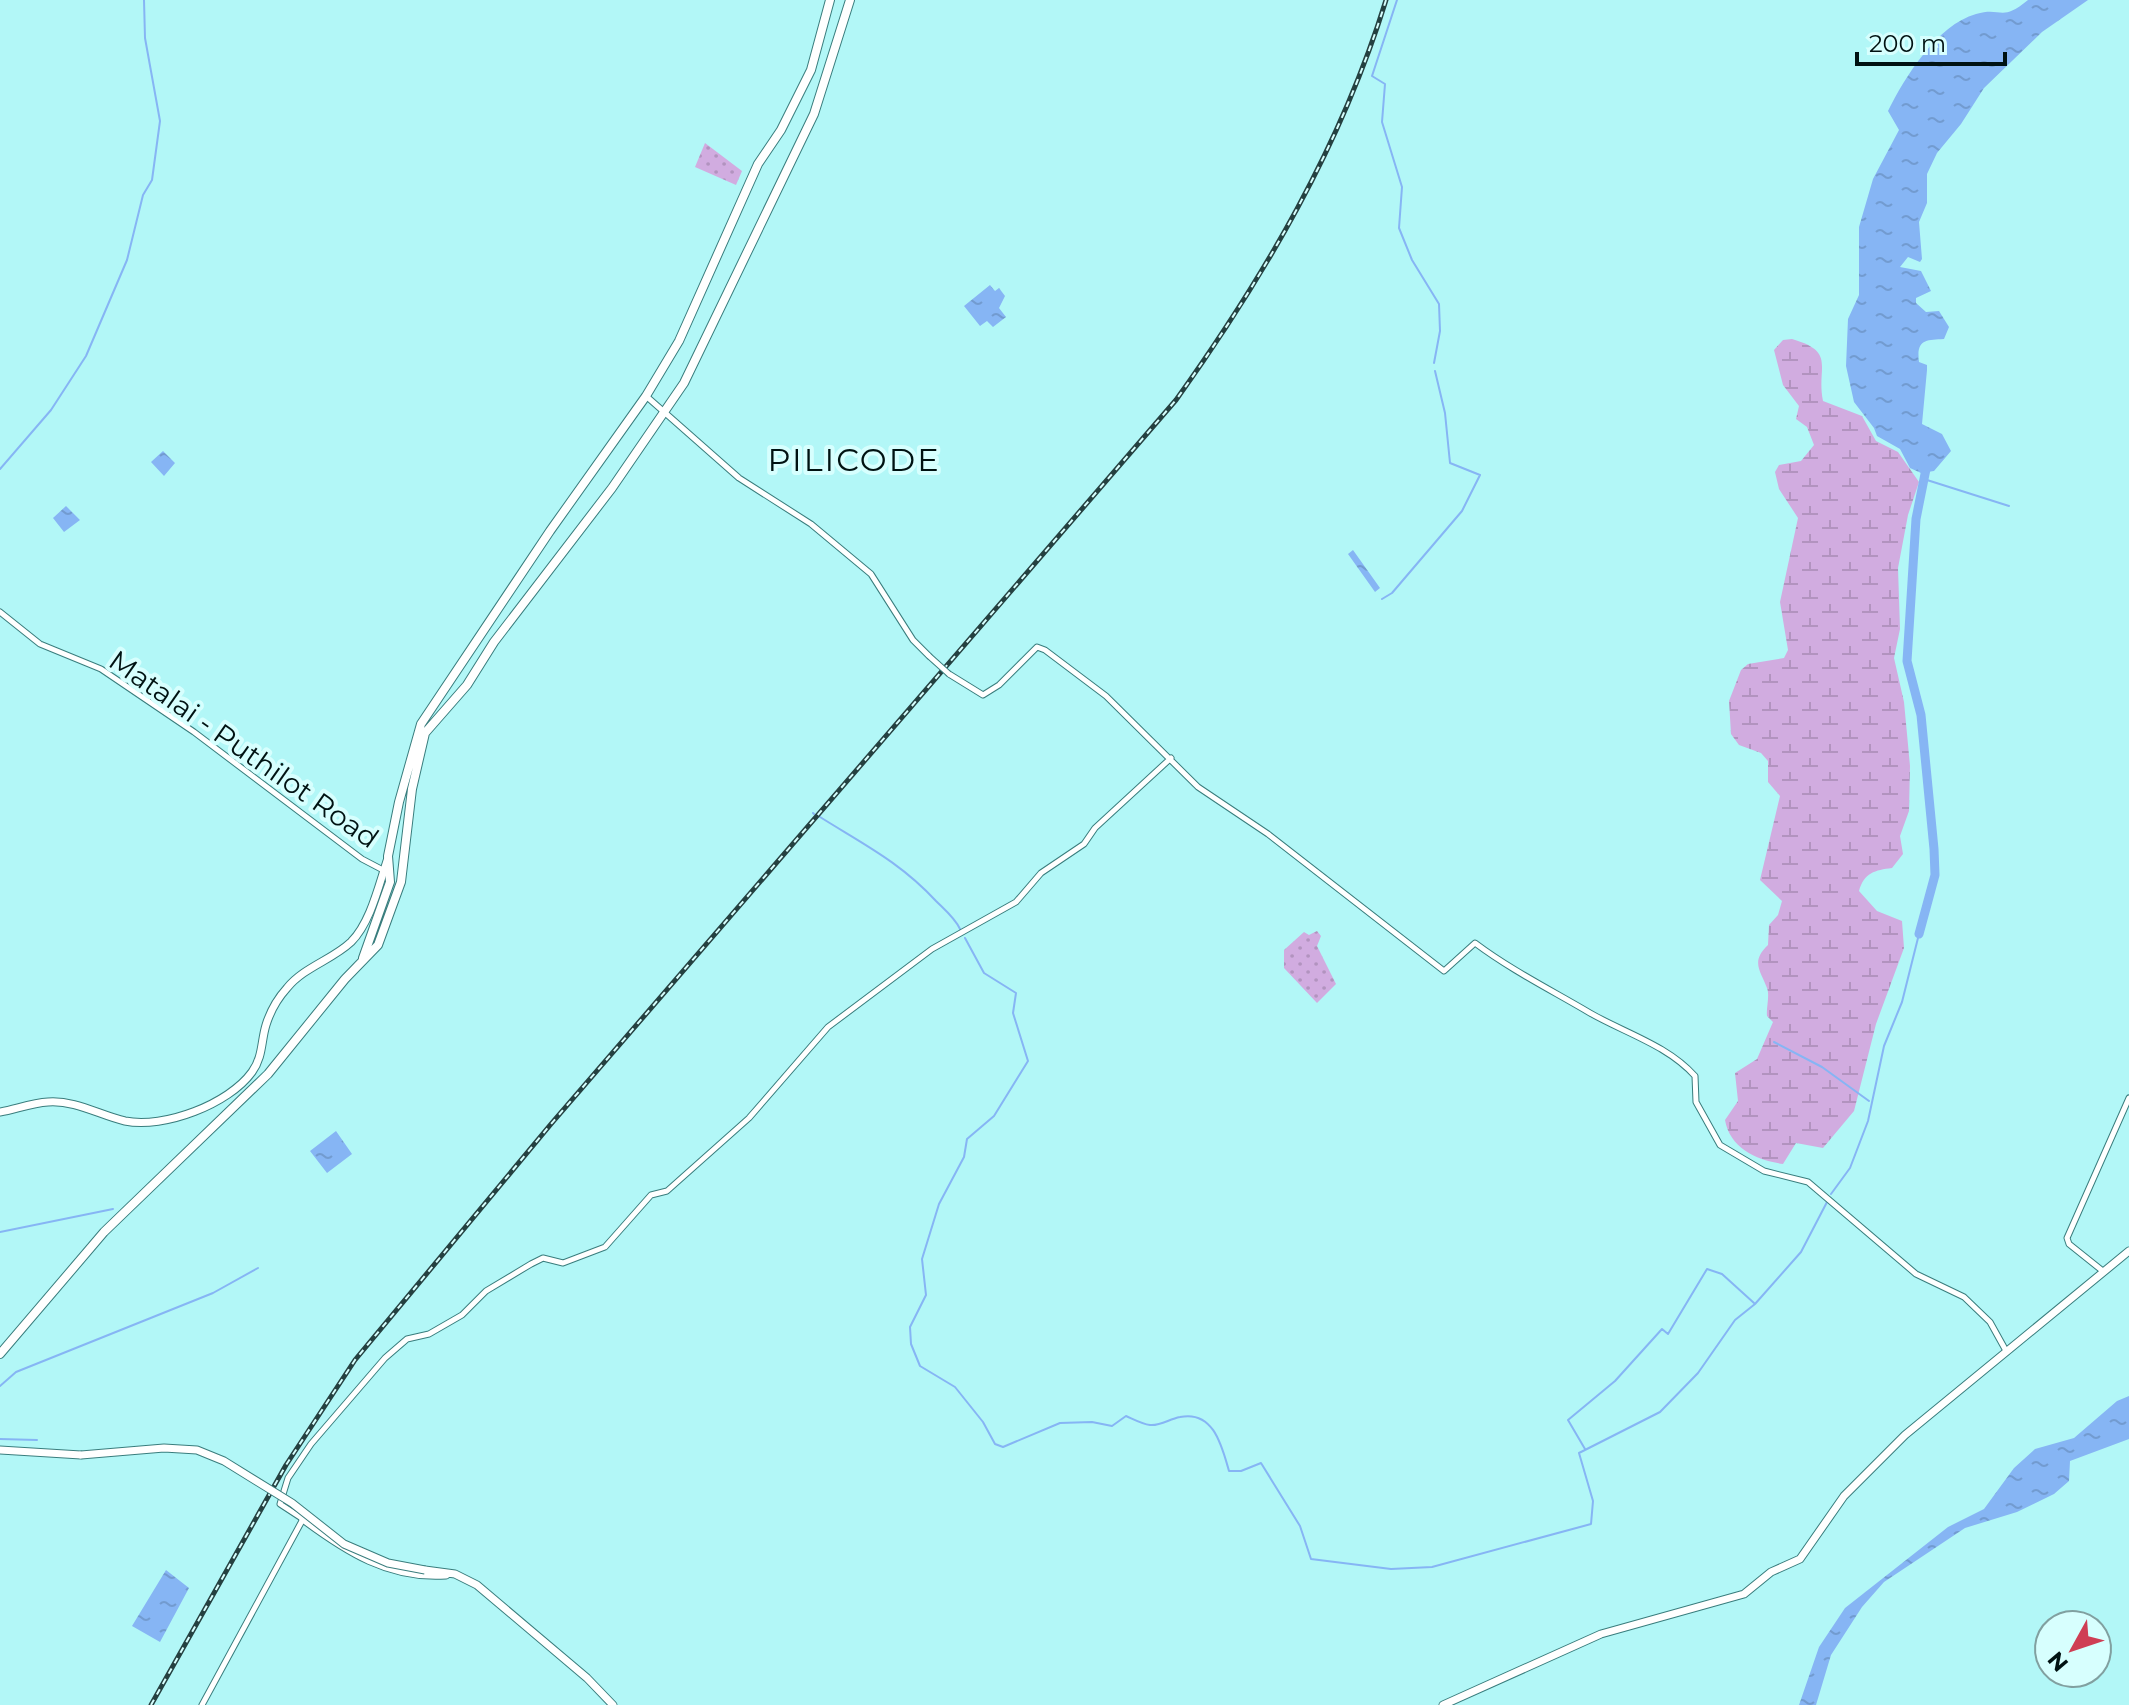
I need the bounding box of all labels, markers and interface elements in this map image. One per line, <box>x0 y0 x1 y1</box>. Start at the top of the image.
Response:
scale bar <box>1857 16 2005 66</box>
text: 200 m <box>1869 29 1946 58</box>
district label: PILICODE <box>767 440 941 479</box>
street label: Matalai - Puthilot Road <box>103 643 385 855</box>
north arrow <box>2033 1609 2113 1689</box>
text: N <box>2042 1646 2074 1677</box>

